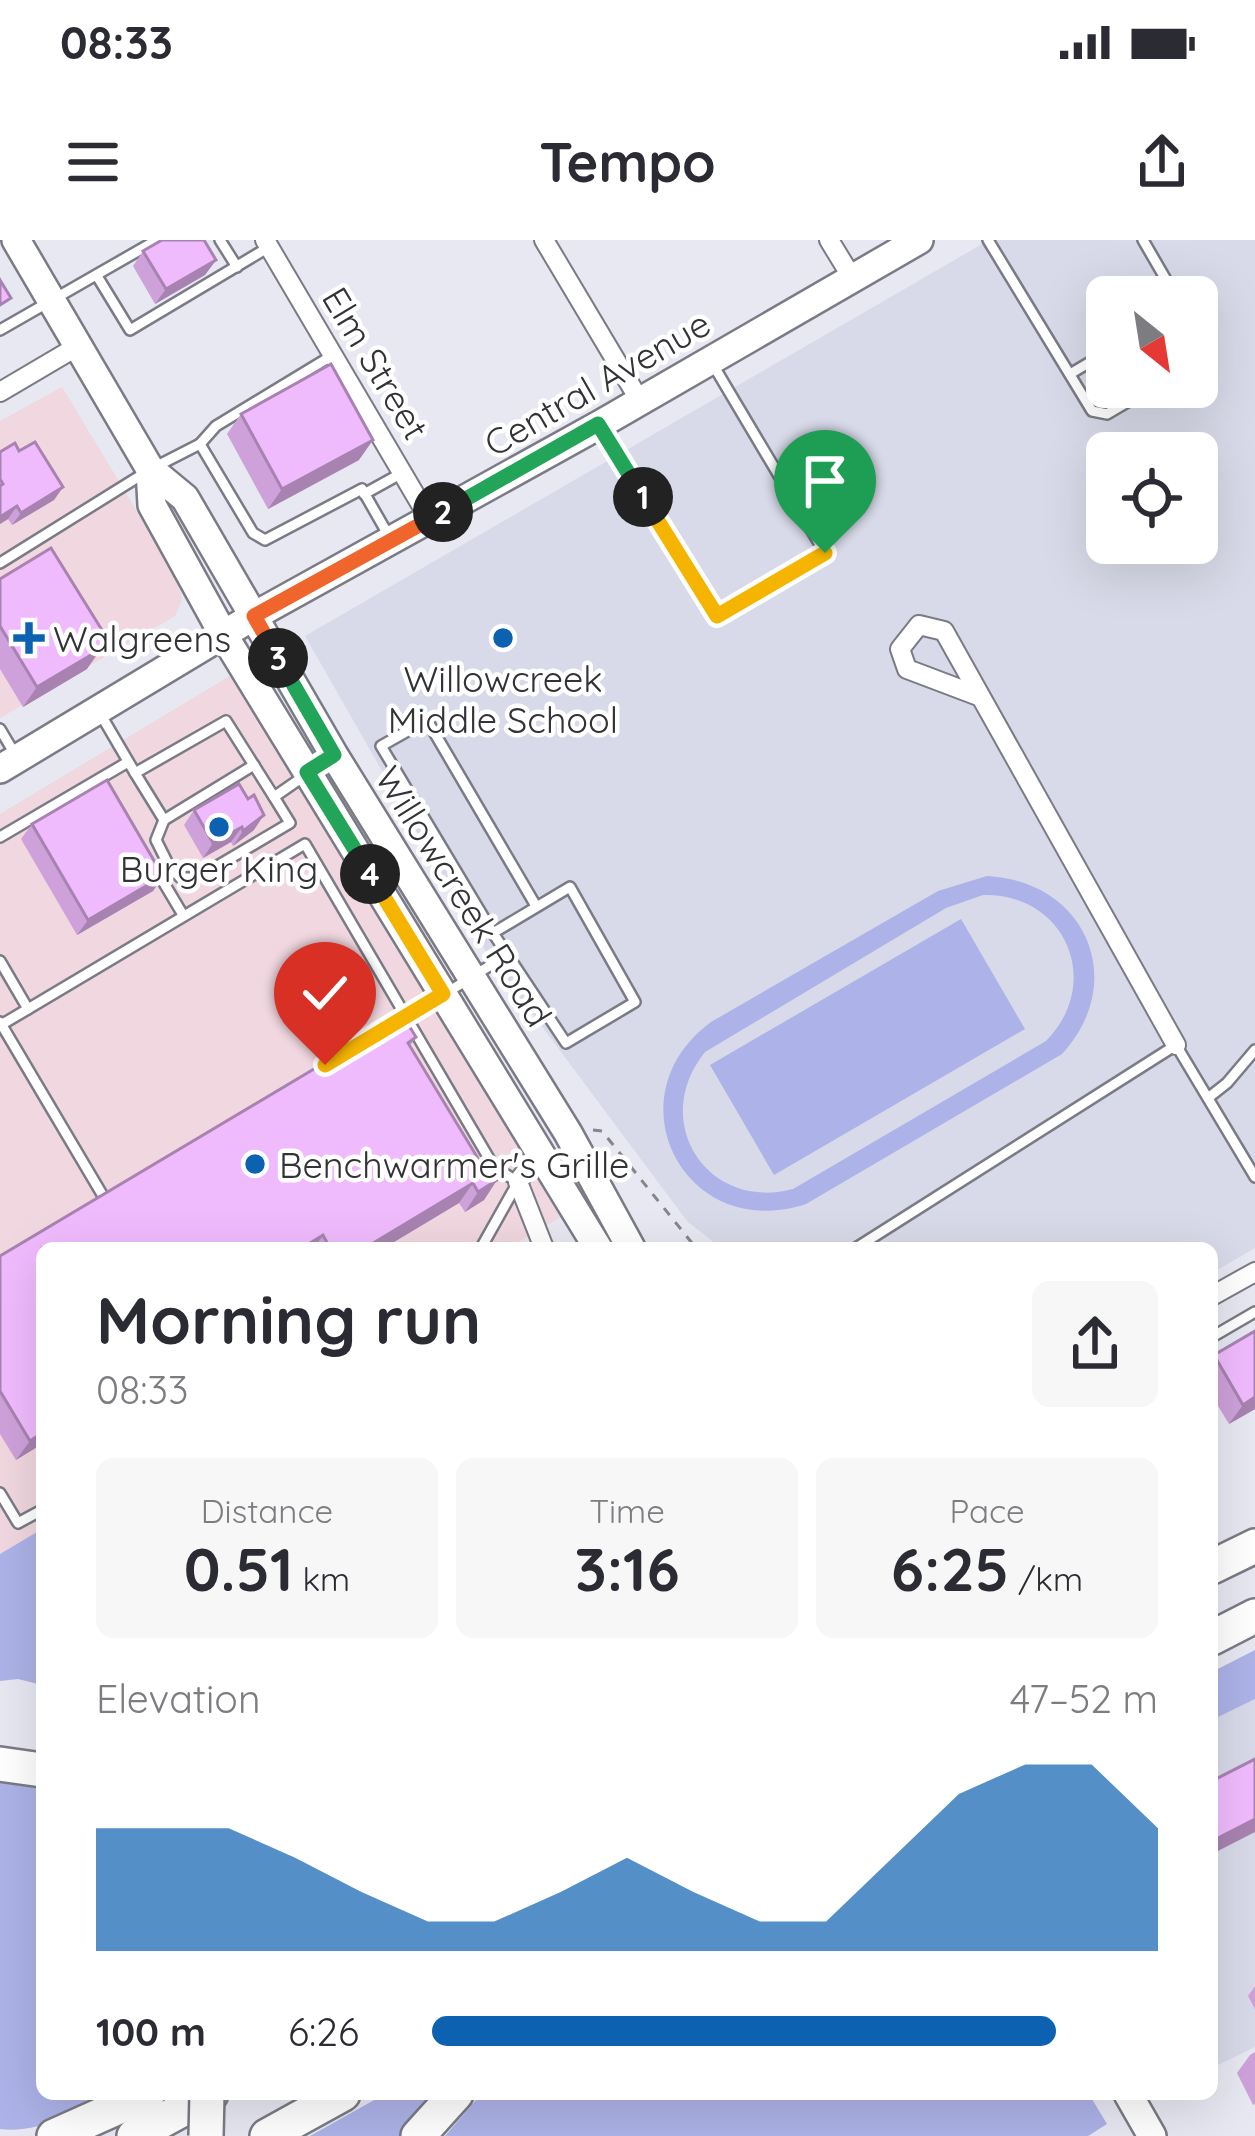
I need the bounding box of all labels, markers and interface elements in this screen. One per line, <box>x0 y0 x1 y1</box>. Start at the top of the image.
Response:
text: 08:33 <box>60 14 173 70</box>
text: Tempo <box>539 128 716 196</box>
icon: menu <box>60 129 126 195</box>
icon: share <box>1129 129 1195 195</box>
north arrow <box>1086 276 1218 408</box>
map controls <box>1086 276 1218 564</box>
street label: Elm Street <box>313 279 439 447</box>
street label: Central Avenue <box>476 300 718 466</box>
pin <box>774 430 876 553</box>
button: locate <box>1086 432 1218 564</box>
icon: arrive <box>792 448 858 514</box>
pin: 1 <box>613 467 673 527</box>
text: 1 <box>637 476 649 517</box>
pin: 2 <box>413 482 473 542</box>
text: 2 <box>434 491 452 532</box>
place label: Walgreens <box>53 616 231 661</box>
marker: Walgreens <box>16 625 42 651</box>
marker: Willowcreek Middle School <box>490 625 516 651</box>
pin: 3 <box>248 628 308 688</box>
text: 3 <box>269 637 287 678</box>
place label: Willowcreek Middle School <box>388 656 618 742</box>
street label: Willowcreek Road <box>366 758 562 1034</box>
marker: Burger King <box>206 814 232 840</box>
pin: 4 <box>340 844 400 904</box>
place label: Burger King <box>120 846 318 891</box>
text: 4 <box>360 853 380 894</box>
pin <box>274 942 376 1065</box>
icon: check <box>292 960 358 1026</box>
place label: Benchwarmer's Grille <box>279 1142 629 1187</box>
marker: Benchwarmer's Grille <box>242 1151 268 1177</box>
text: Morning run <box>96 1278 481 1361</box>
button: share <box>1032 1281 1158 1407</box>
text: 08:33 <box>96 1365 188 1414</box>
text: Distance <box>201 1490 333 1531</box>
text: Time <box>589 1490 665 1531</box>
text: Pace <box>949 1490 1025 1531</box>
text: 0.51 <box>184 1531 293 1606</box>
text: 3:16 <box>574 1531 680 1606</box>
text: 6:25 <box>891 1531 1009 1606</box>
text: km <box>293 1558 350 1599</box>
text: /km <box>1009 1558 1083 1599</box>
text: Elevation <box>96 1674 260 1723</box>
text: 47–52 m <box>1010 1674 1158 1723</box>
text: 100 m <box>96 2007 206 2056</box>
text: 6:26 <box>288 2007 359 2056</box>

